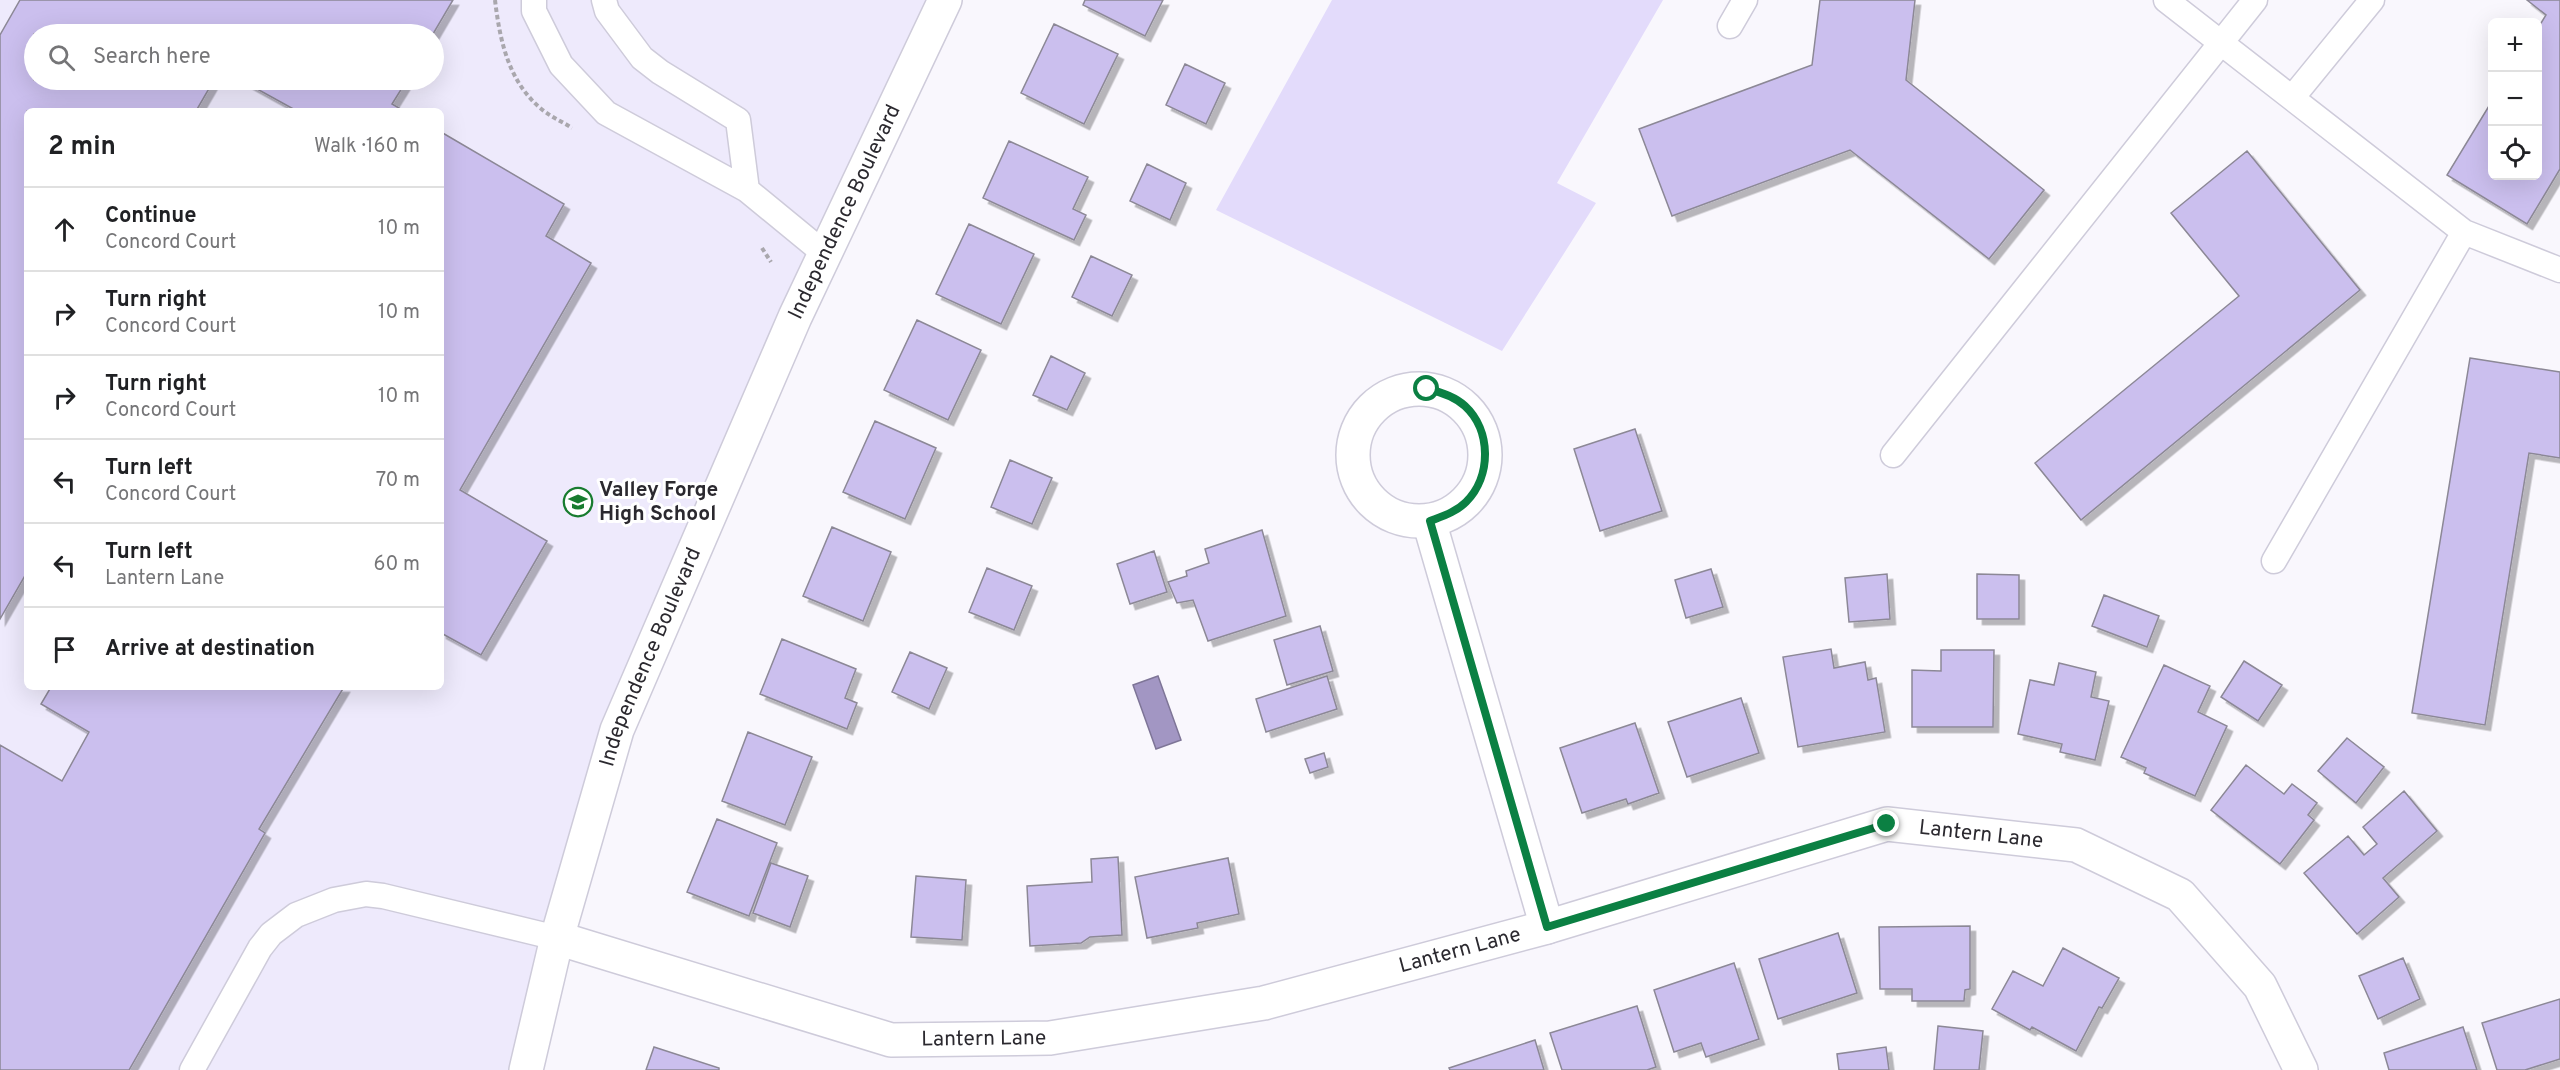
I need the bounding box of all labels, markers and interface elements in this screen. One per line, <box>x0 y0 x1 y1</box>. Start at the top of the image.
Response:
map controls <box>2488 18 2542 180</box>
button: + <box>2488 18 2542 72</box>
search box <box>24 24 444 90</box>
icon: search <box>45 41 78 74</box>
text: Search here <box>93 44 211 71</box>
button: − <box>2488 72 2542 126</box>
street label: Independence Boulevard <box>782 100 907 324</box>
button: locate <box>2488 126 2542 180</box>
text: 2 min <box>48 131 116 164</box>
text: Walk · 160 m <box>314 134 420 160</box>
text: Continue <box>105 203 196 230</box>
icon: ahead <box>48 213 81 246</box>
text: 10 m <box>378 216 420 242</box>
text: Concord Court <box>105 230 236 256</box>
text: Turn right <box>105 287 207 314</box>
icon: right <box>48 297 81 330</box>
text: 10 m <box>378 300 420 326</box>
text: Concord Court <box>105 314 236 340</box>
text: Turn right <box>105 371 207 398</box>
route start <box>1413 375 1439 401</box>
icon: right <box>48 381 81 414</box>
text: 10 m <box>378 384 420 410</box>
text: Concord Court <box>105 398 236 424</box>
text: Turn left <box>105 455 193 482</box>
icon: left <box>48 465 81 498</box>
text: 70 m <box>376 468 420 494</box>
place label: Valley Forge High School <box>599 477 718 528</box>
text: Concord Court <box>105 482 236 508</box>
school or university icon: Valley Forge High School <box>562 486 594 518</box>
text: Turn left <box>105 539 193 566</box>
street label: Independence Boulevard <box>594 543 707 770</box>
icon: left <box>48 549 81 582</box>
text: 60 m <box>374 552 420 578</box>
text: Lantern Lane <box>105 566 224 592</box>
icon: arrive <box>48 633 81 666</box>
text: Arrive at destination <box>105 636 315 663</box>
route end <box>1873 810 1899 836</box>
street label: Lantern Lane <box>1917 814 2045 855</box>
street label: Lantern Lane <box>1396 921 1524 980</box>
street label: Lantern Lane <box>921 1025 1047 1053</box>

